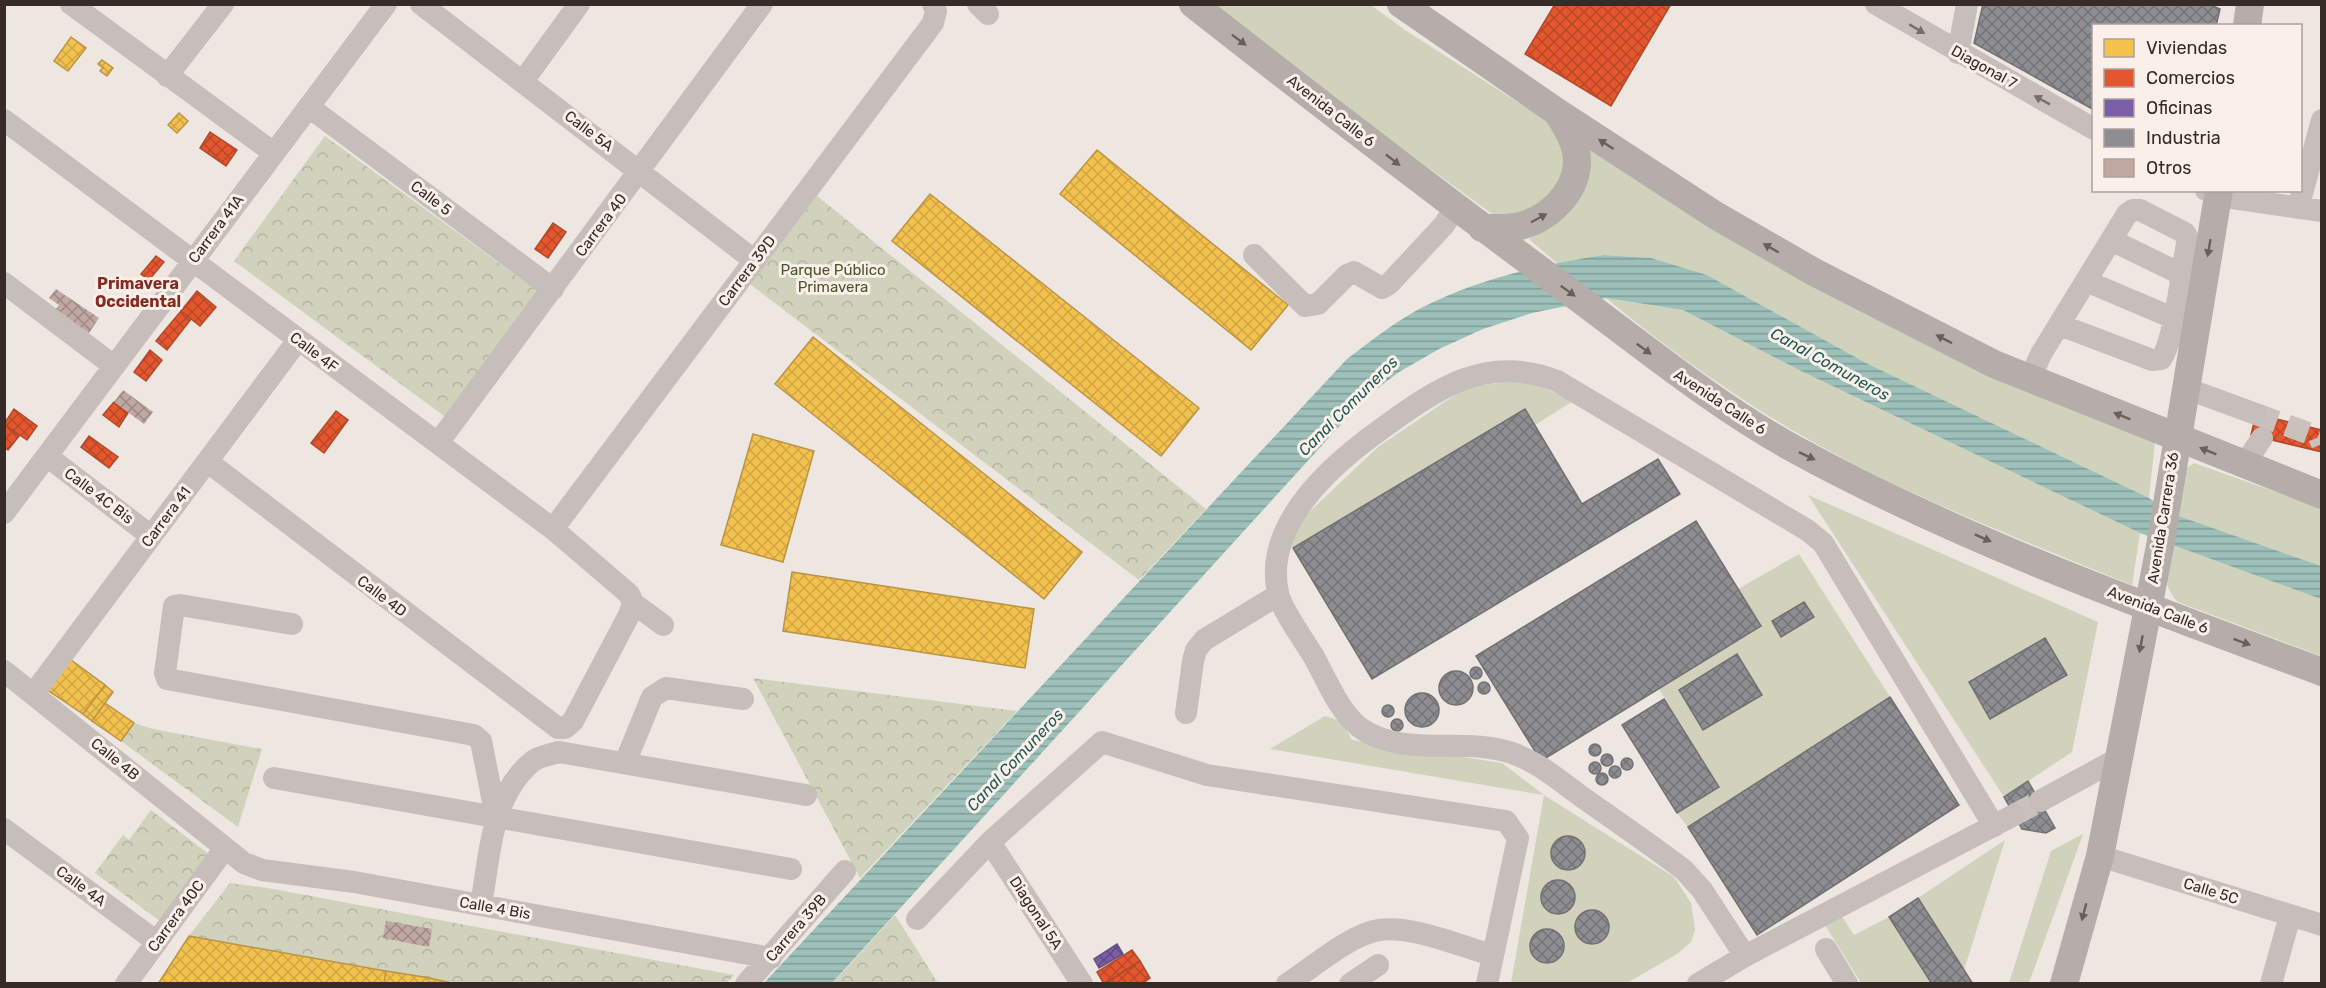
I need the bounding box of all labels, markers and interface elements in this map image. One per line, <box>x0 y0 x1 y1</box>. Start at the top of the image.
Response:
one-way arrow <box>1909 23 1925 34</box>
legend <box>2092 24 2302 192</box>
one-way arrow <box>1231 34 1247 47</box>
text: Viviendas <box>2146 37 2227 59</box>
street label: Diagonal 7 <box>1948 42 2020 93</box>
text: Comercios <box>2146 67 2235 89</box>
street label: Avenida Calle 6 <box>1284 71 1378 151</box>
one-way arrow <box>2034 95 2051 105</box>
text: Oficinas <box>2146 97 2212 119</box>
street label: Calle 5A <box>561 107 617 155</box>
text: Industria <box>2146 127 2221 149</box>
one-way arrow <box>1598 139 1614 150</box>
one-way arrow <box>1386 153 1401 165</box>
text: Otros <box>2146 157 2191 179</box>
street label: Calle 5 <box>407 177 455 219</box>
street label: Carrera 40 <box>571 190 631 260</box>
street label: Carrera 41A <box>184 191 248 267</box>
one-way arrow <box>1531 213 1548 223</box>
street label: Carrera 39D <box>715 232 779 310</box>
one-way arrow <box>2204 239 2213 258</box>
one-way arrow <box>1763 242 1779 253</box>
park label: Parque Público Primavera <box>780 261 886 296</box>
district label: Primavera Occidental <box>95 274 181 311</box>
one-way arrow <box>1560 284 1575 296</box>
water label: Canal Comuneros <box>1767 324 1893 404</box>
street label: Calle 4F <box>286 328 342 376</box>
one-way arrow <box>1935 334 1952 343</box>
one-way arrow <box>1636 343 1651 355</box>
water label: Canal Comuneros <box>1294 352 1402 460</box>
street label: Avenida Calle 6 <box>1671 366 1769 438</box>
one-way arrow <box>2113 411 2131 420</box>
one-way arrow <box>2199 446 2217 456</box>
one-way arrow <box>1798 451 1815 460</box>
street label: Avenida Carrera 36 <box>2144 451 2182 585</box>
street label: Calle 4C Bis <box>61 464 137 528</box>
street label: Carrera 41 <box>137 483 195 551</box>
one-way arrow <box>1975 534 1992 543</box>
street label: Calle 4D <box>354 572 410 620</box>
street label: Avenida Calle 6 <box>2105 583 2211 637</box>
one-way arrow <box>2136 635 2145 654</box>
one-way arrow <box>2233 638 2251 648</box>
water label: Canal Comuneros <box>963 705 1067 815</box>
street label: Calle 4B <box>87 734 143 784</box>
street label: Calle 4A <box>53 862 109 910</box>
street label: Diagonal 5A <box>1006 873 1066 953</box>
street label: Calle 5C <box>2181 874 2241 908</box>
street label: Carrera 40C <box>144 877 208 955</box>
street label: Carrera 39B <box>762 891 830 965</box>
street label: Calle 4 Bis <box>458 893 532 923</box>
one-way arrow <box>2079 903 2088 921</box>

